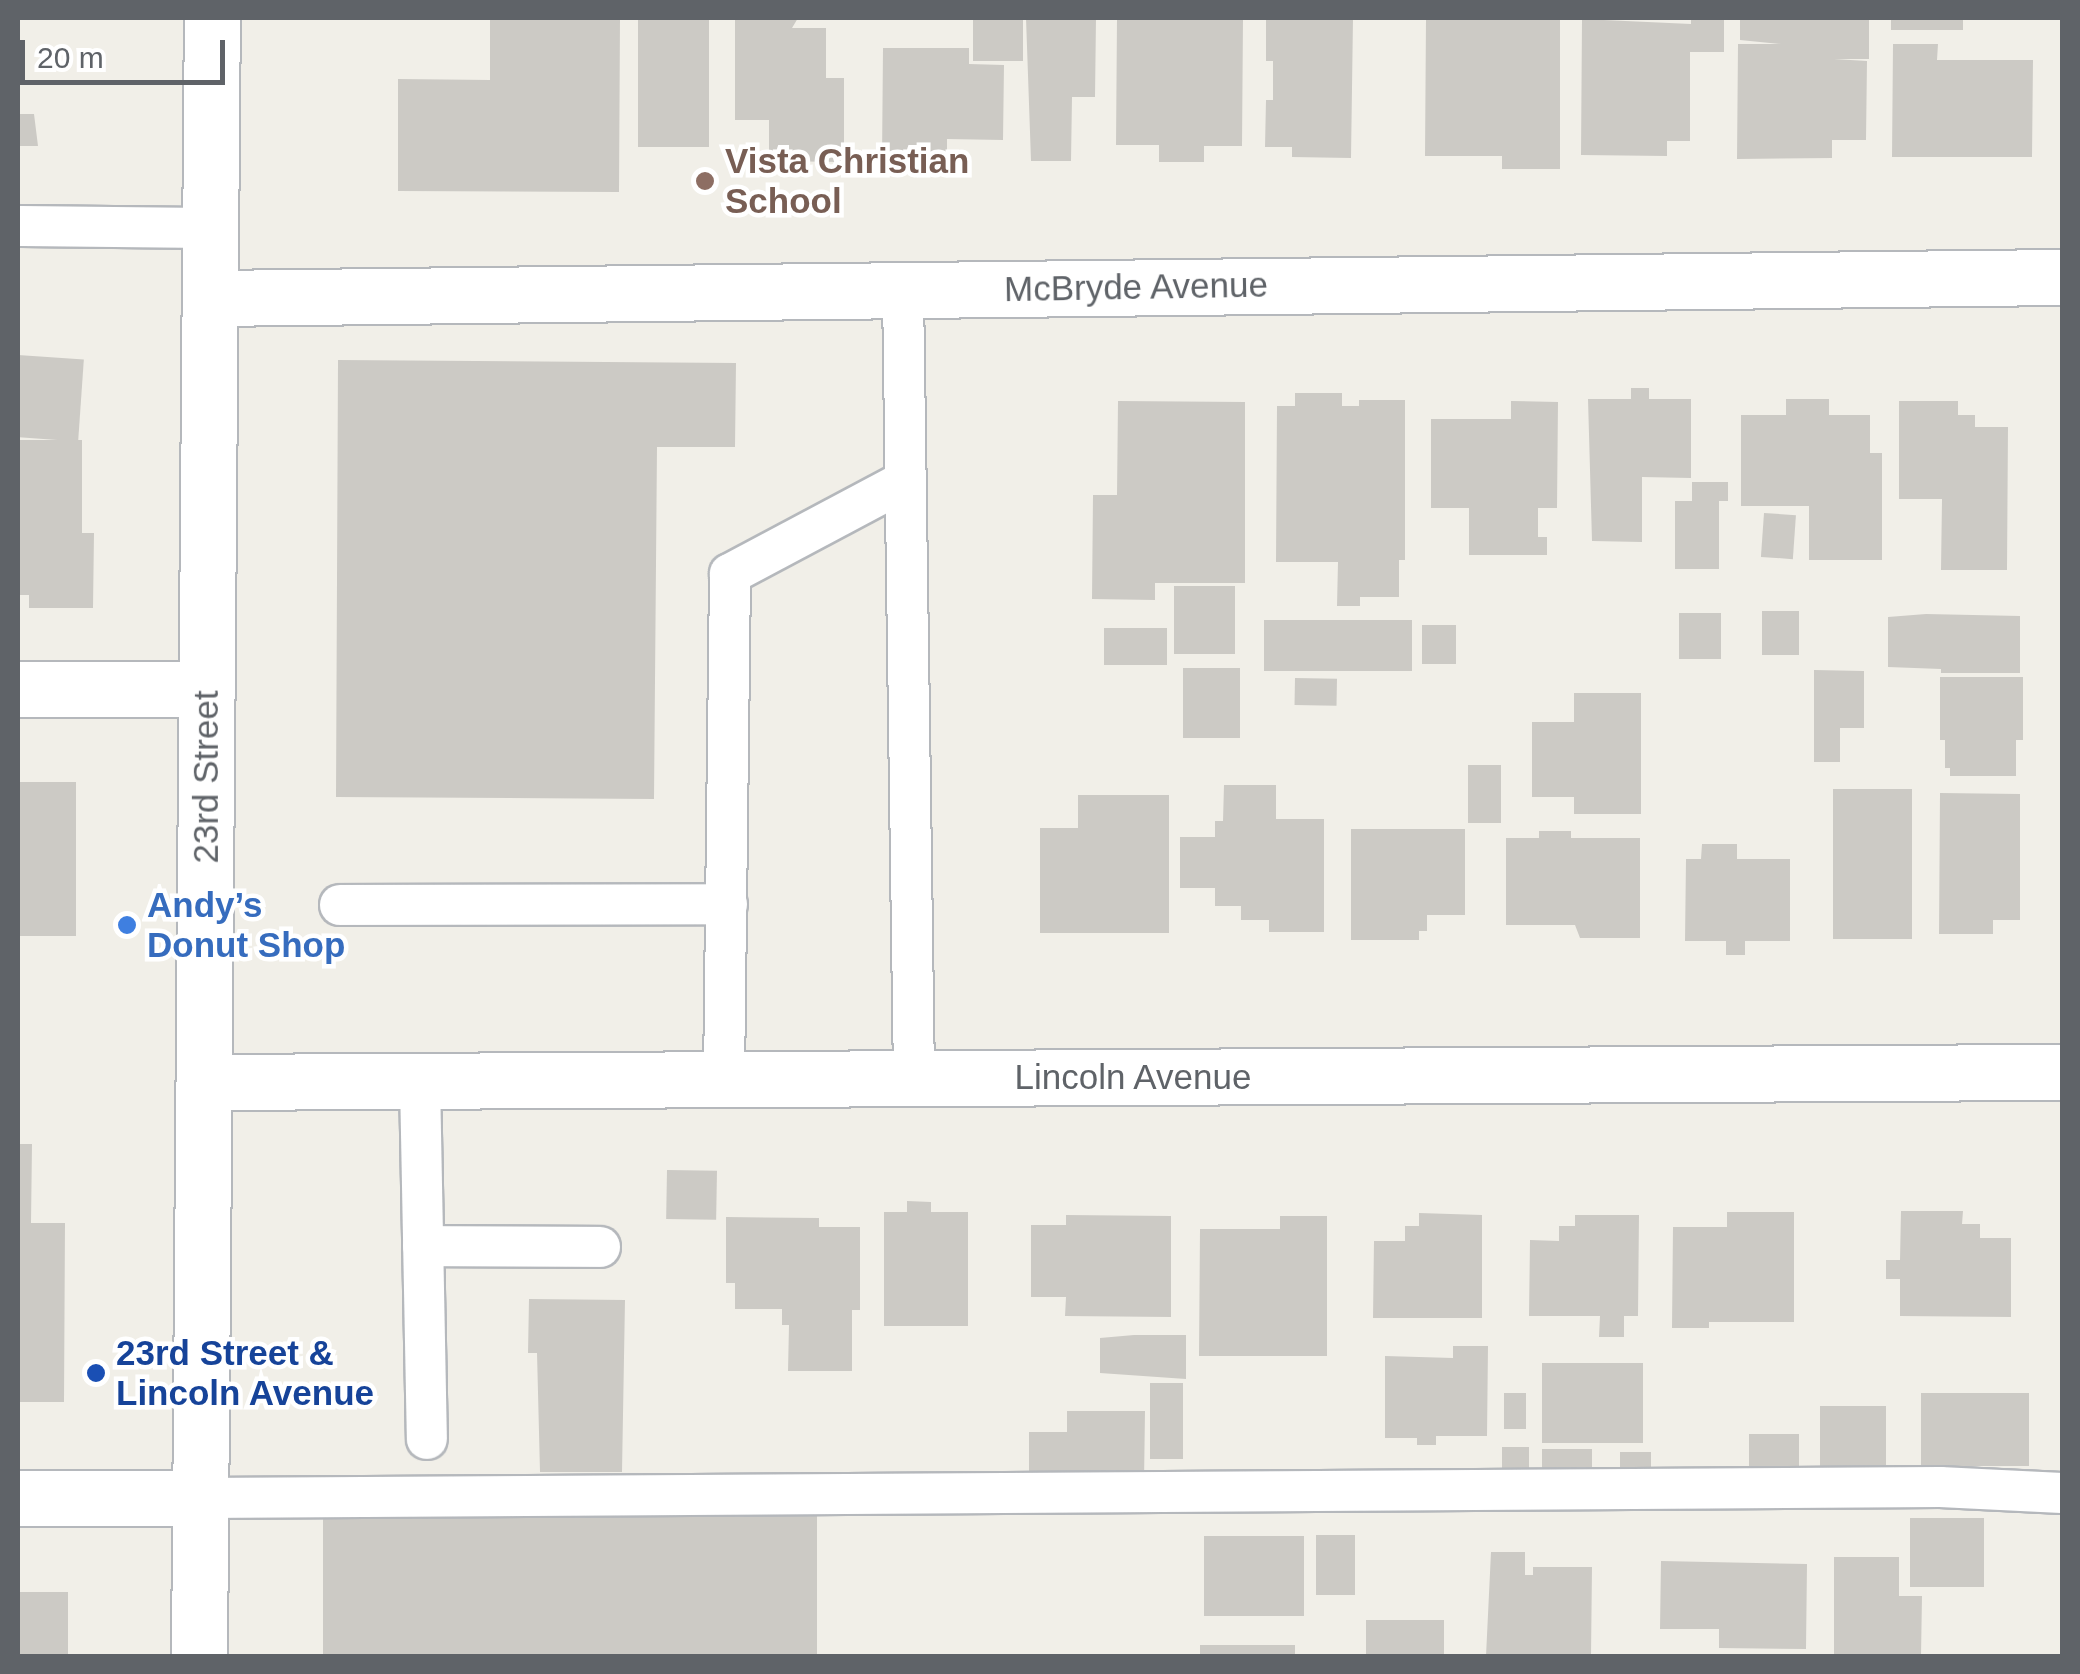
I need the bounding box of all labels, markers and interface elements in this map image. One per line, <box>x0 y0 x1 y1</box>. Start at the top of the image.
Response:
scale bar <box>25 20 230 82</box>
text: 20 m <box>37 41 104 74</box>
place label: Vista Christian School <box>725 140 969 222</box>
marker: Vista Christian School <box>694 170 716 192</box>
street label: McBryde Avenue <box>1003 264 1269 310</box>
street label: 23rd Street <box>185 690 227 864</box>
place label: Andy’s Donut Shop <box>147 884 345 966</box>
marker: Andy’s Donut Shop <box>116 914 138 936</box>
street label: Lincoln Avenue <box>1014 1056 1252 1098</box>
place label: 23rd Street & Lincoln Avenue <box>116 1332 375 1414</box>
marker: 23rd Street & Lincoln Avenue <box>85 1362 107 1384</box>

